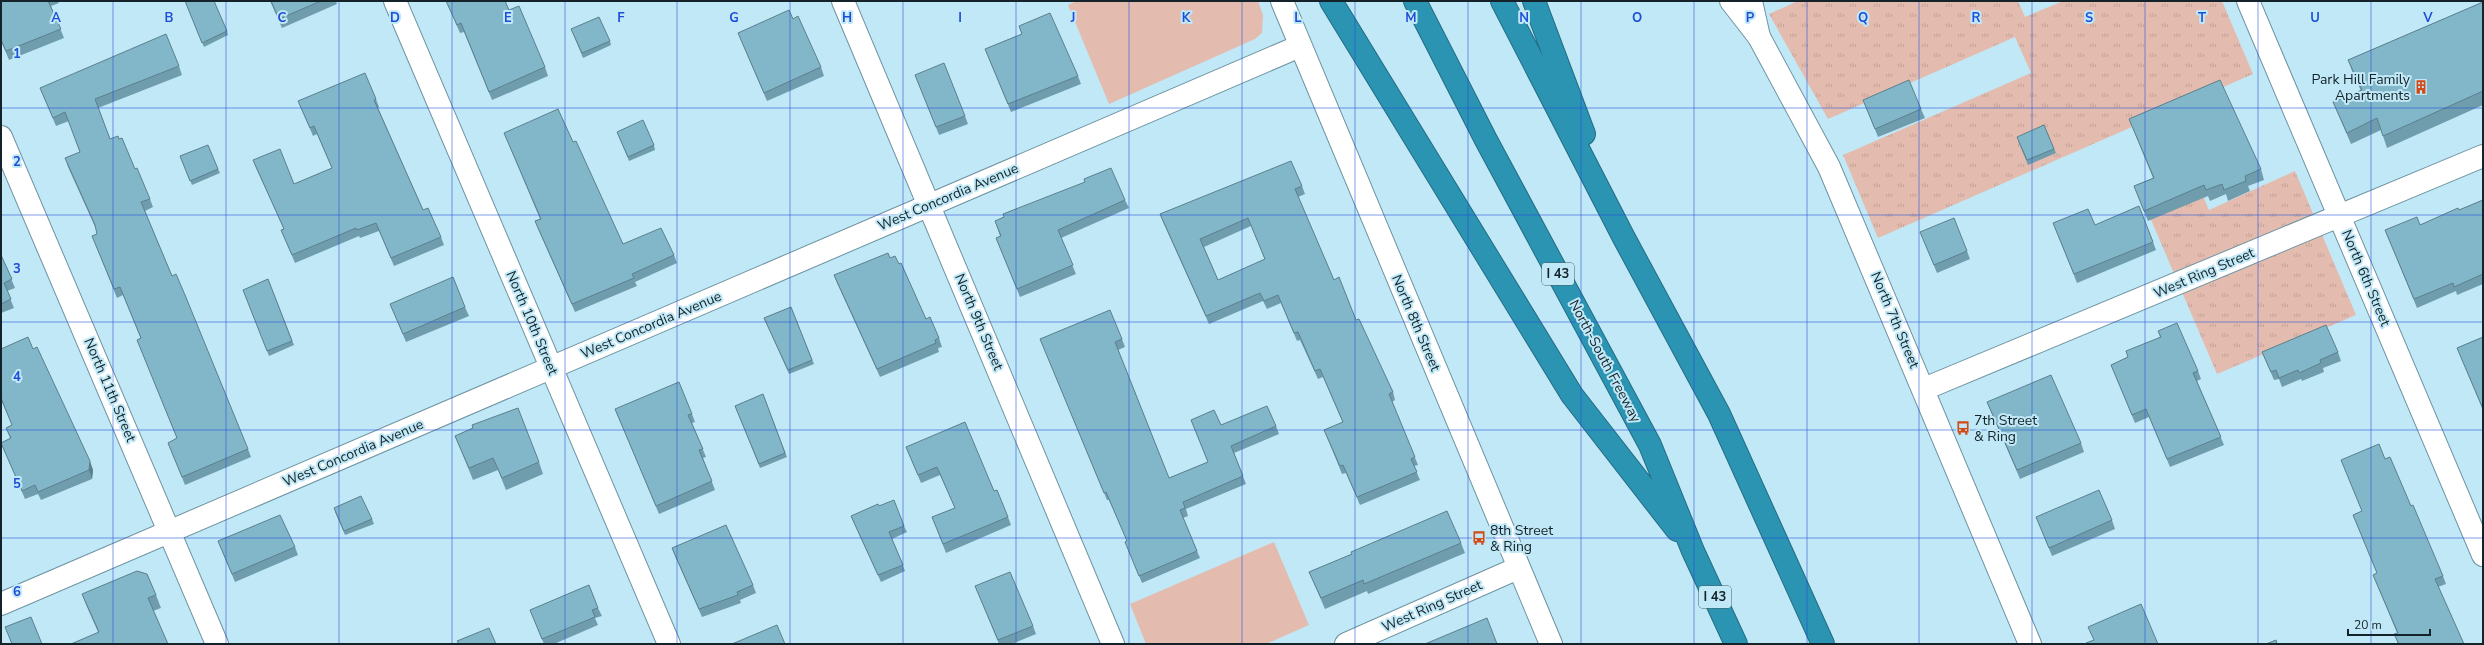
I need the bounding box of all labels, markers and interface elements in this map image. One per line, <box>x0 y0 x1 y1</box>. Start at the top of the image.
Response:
text: A <box>51 9 61 27</box>
text: B <box>165 9 174 27</box>
text: C <box>278 9 287 27</box>
text: D <box>390 9 400 27</box>
text: E <box>504 9 512 27</box>
text: F <box>617 9 625 27</box>
text: G <box>729 9 739 27</box>
text: H <box>842 9 852 27</box>
text: I <box>958 9 962 27</box>
text: J <box>1070 9 1075 27</box>
text: K <box>1182 9 1191 27</box>
text: L <box>1294 9 1302 27</box>
text: M <box>1405 9 1417 27</box>
text: N <box>1519 9 1529 27</box>
text: O <box>1632 9 1642 27</box>
text: P <box>1746 9 1755 27</box>
text: Q <box>1858 9 1868 27</box>
text: R <box>1972 9 1981 27</box>
text: S <box>2085 9 2093 27</box>
text: T <box>2198 9 2207 27</box>
text: U <box>2310 9 2320 27</box>
text: V <box>2422 9 2433 27</box>
text: 1 <box>13 45 21 63</box>
place label: Park Hill Family Apartments <box>2311 70 2411 105</box>
building icon: Park Hill Family Apartments <box>2413 79 2429 95</box>
text: 2 <box>13 153 21 171</box>
street label: West Concordia Avenue <box>875 159 1021 235</box>
street label: North 6th Street <box>2337 227 2395 329</box>
street label: West Ring Street <box>2151 243 2257 303</box>
text: 3 <box>13 260 21 278</box>
road number: I 43 <box>1542 263 1574 285</box>
street label: North 10th Street <box>501 268 563 378</box>
street label: North 7th Street <box>1866 269 1924 371</box>
street label: North 9th Street <box>950 271 1008 373</box>
street label: North 8th Street <box>1387 272 1445 374</box>
street label: West Concordia Avenue <box>578 287 724 363</box>
street label: North-South Freeway <box>1565 296 1646 426</box>
street label: North 11th Street <box>79 335 141 445</box>
text: 4 <box>13 368 21 386</box>
place label: 7th Street & Ring <box>1974 411 2037 446</box>
street label: West Concordia Avenue <box>280 415 426 491</box>
bus stop icon: 7th Street & Ring <box>1955 420 1971 436</box>
text: 5 <box>13 475 21 493</box>
place label: 8th Street & Ring <box>1490 521 1553 556</box>
bus stop icon: 8th Street & Ring <box>1471 530 1487 546</box>
street label: West Ring Street <box>1379 575 1485 637</box>
text: 6 <box>13 583 21 601</box>
road number: I 43 <box>1699 586 1731 608</box>
scale bar <box>2348 611 2430 637</box>
text: 20 m <box>2354 617 2382 633</box>

